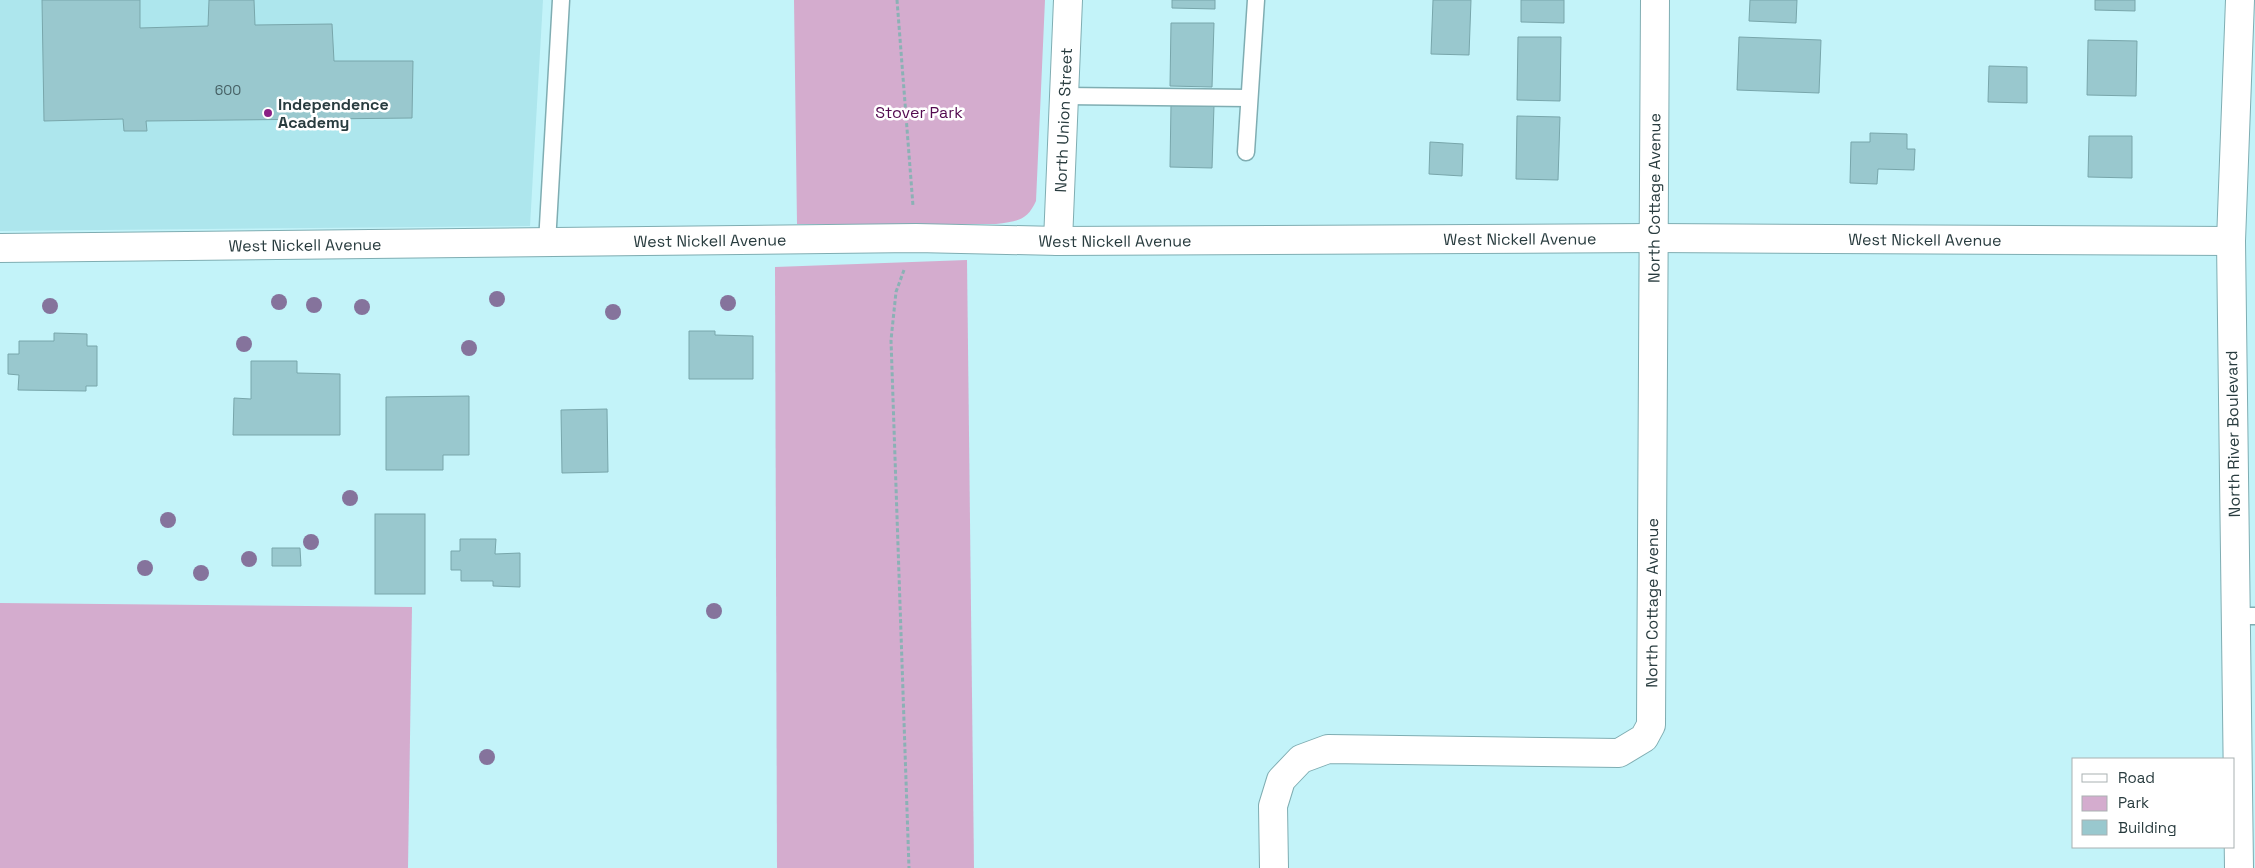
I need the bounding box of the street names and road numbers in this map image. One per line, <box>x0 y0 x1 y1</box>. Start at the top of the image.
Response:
street label: North Union Street <box>1050 47 1077 193</box>
street label: North Cottage Avenue <box>1643 113 1665 283</box>
street label: West Nickell Avenue <box>1443 228 1597 250</box>
street label: West Nickell Avenue <box>633 229 787 252</box>
street label: West Nickell Avenue <box>1848 229 2002 250</box>
street label: West Nickell Avenue <box>1038 230 1192 252</box>
street label: West Nickell Avenue <box>228 233 382 256</box>
street label: North River Boulevard <box>2221 350 2245 518</box>
street label: North Cottage Avenue <box>1641 518 1663 688</box>

